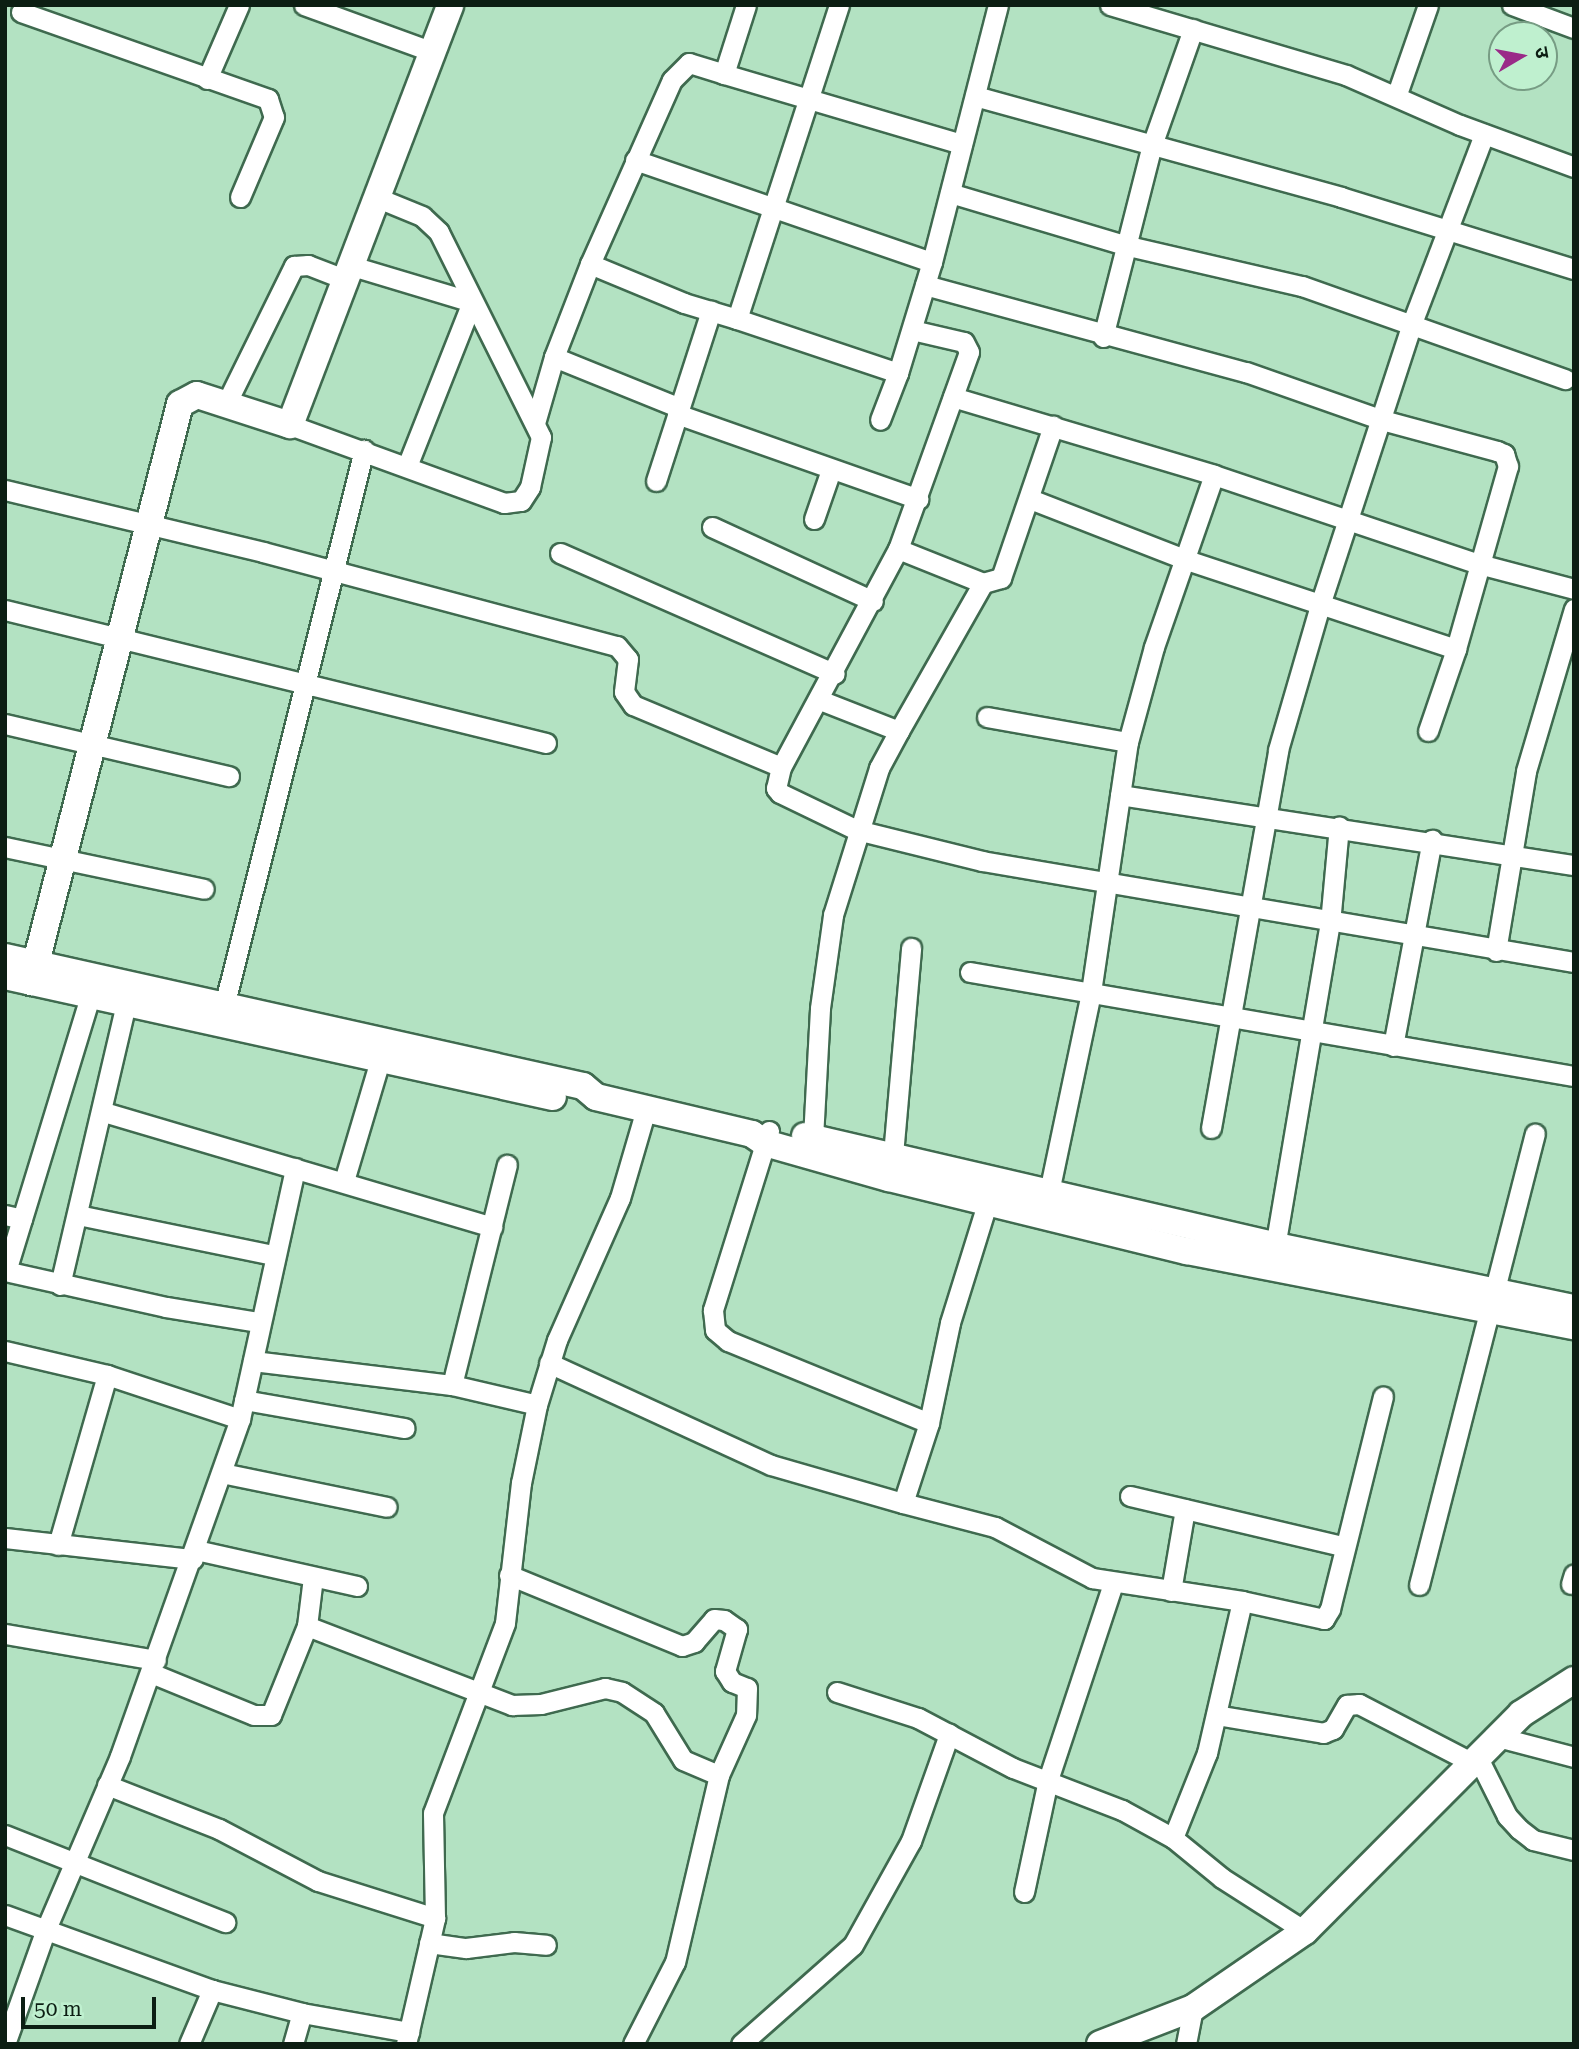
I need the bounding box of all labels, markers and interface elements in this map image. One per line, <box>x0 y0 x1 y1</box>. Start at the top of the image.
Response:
north arrow <box>1488 21 1558 91</box>
text: उ <box>1530 45 1554 60</box>
scale bar <box>24 1982 159 2026</box>
text: 50 m <box>34 1997 82 2021</box>

